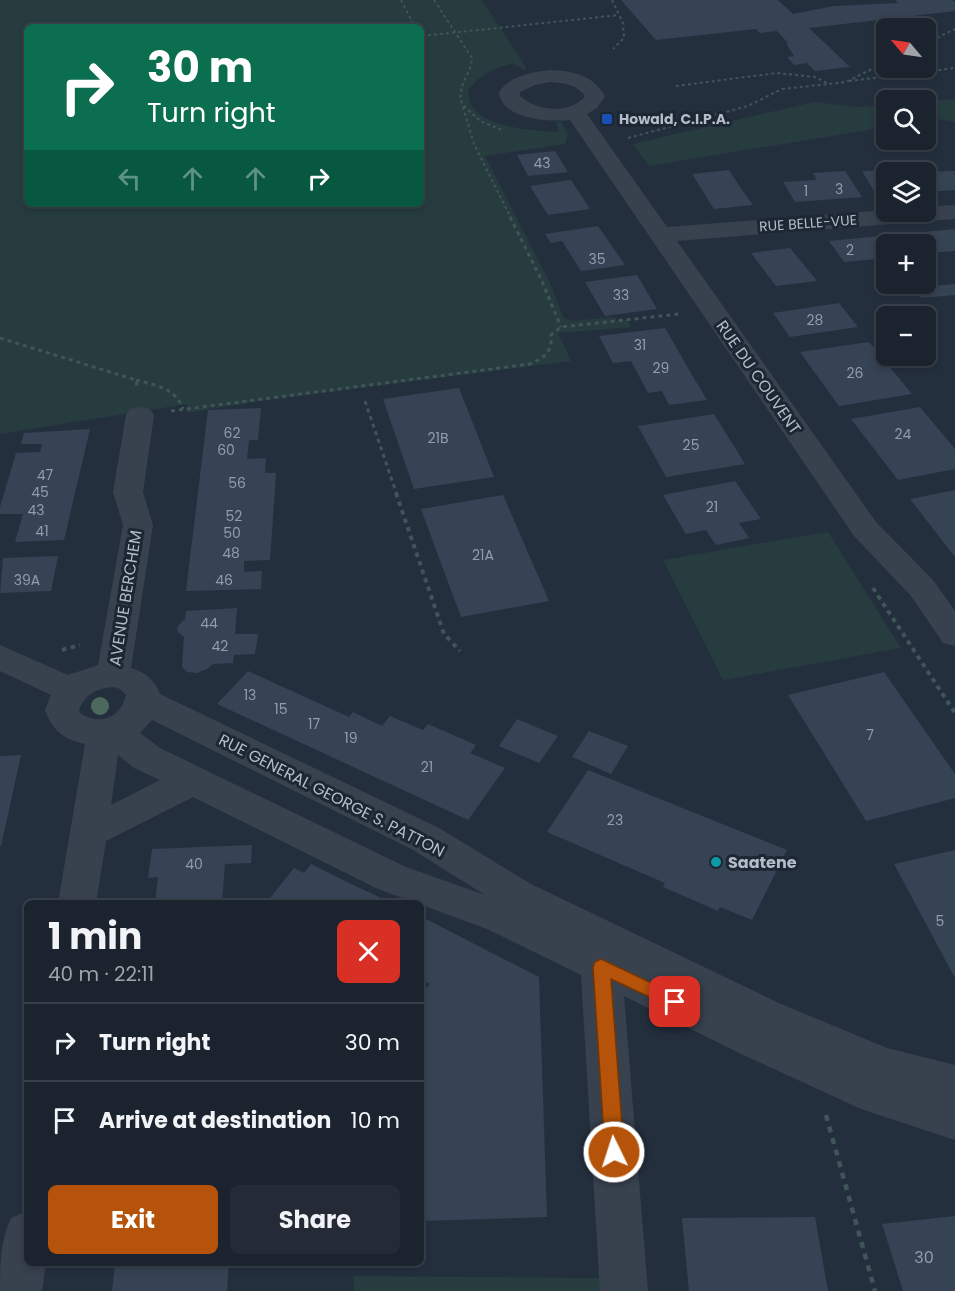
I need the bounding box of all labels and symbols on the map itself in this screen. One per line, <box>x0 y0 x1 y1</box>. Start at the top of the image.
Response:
north arrow <box>876 18 936 78</box>
place label: Howald, C.I.P.A. <box>619 109 730 129</box>
marker: Howald, C.I.P.A. <box>600 112 614 126</box>
house number: 43 <box>533 153 551 173</box>
house number: 3 <box>835 179 843 199</box>
house number: 1 <box>804 181 808 201</box>
street label: RUE BELLE-VUE <box>759 210 857 236</box>
house number: 2 <box>846 240 854 260</box>
house number: 35 <box>588 249 606 269</box>
house number: 33 <box>613 285 629 305</box>
house number: 28 <box>807 310 824 330</box>
street label: RUE DU COUVENT <box>711 316 807 439</box>
house number: 31 <box>634 335 646 355</box>
house number: 29 <box>653 358 669 378</box>
house number: 26 <box>847 363 864 383</box>
house number: 62 <box>224 423 240 443</box>
house number: 24 <box>895 424 912 444</box>
house number: 21B <box>427 428 449 448</box>
house number: 25 <box>683 435 699 455</box>
house number: 60 <box>217 440 235 460</box>
house number: 47 <box>37 465 54 485</box>
house number: 56 <box>228 473 246 493</box>
house number: 45 <box>31 482 49 502</box>
house number: 21 <box>706 497 718 517</box>
house number: 43 <box>27 500 45 520</box>
house number: 52 <box>226 506 242 526</box>
house number: 41 <box>35 521 49 541</box>
house number: 50 <box>223 523 241 543</box>
street label: AVENUE BERCHEM <box>103 528 148 668</box>
house number: 48 <box>222 543 240 563</box>
house number: 21A <box>472 545 494 565</box>
house number: 39A <box>14 570 40 590</box>
house number: 46 <box>215 570 233 590</box>
house number: 44 <box>200 613 218 633</box>
house number: 42 <box>212 636 228 656</box>
house number: 13 <box>244 685 256 705</box>
house number: 15 <box>274 699 288 719</box>
house number: 17 <box>308 714 320 734</box>
house number: 7 <box>866 725 874 745</box>
street label: RUE GENERAL GEORGE S. PATTON <box>215 728 449 863</box>
house number: 19 <box>344 728 358 748</box>
house number: 21 <box>421 757 433 777</box>
house number: 23 <box>607 810 623 830</box>
place label: Saatene <box>728 851 797 874</box>
house number: 40 <box>185 854 203 874</box>
marker: Saatene <box>709 855 723 869</box>
house number: 5 <box>936 911 944 931</box>
pin <box>649 976 700 1027</box>
position arrow <box>582 1120 646 1184</box>
house number: 30 <box>914 1246 934 1269</box>

